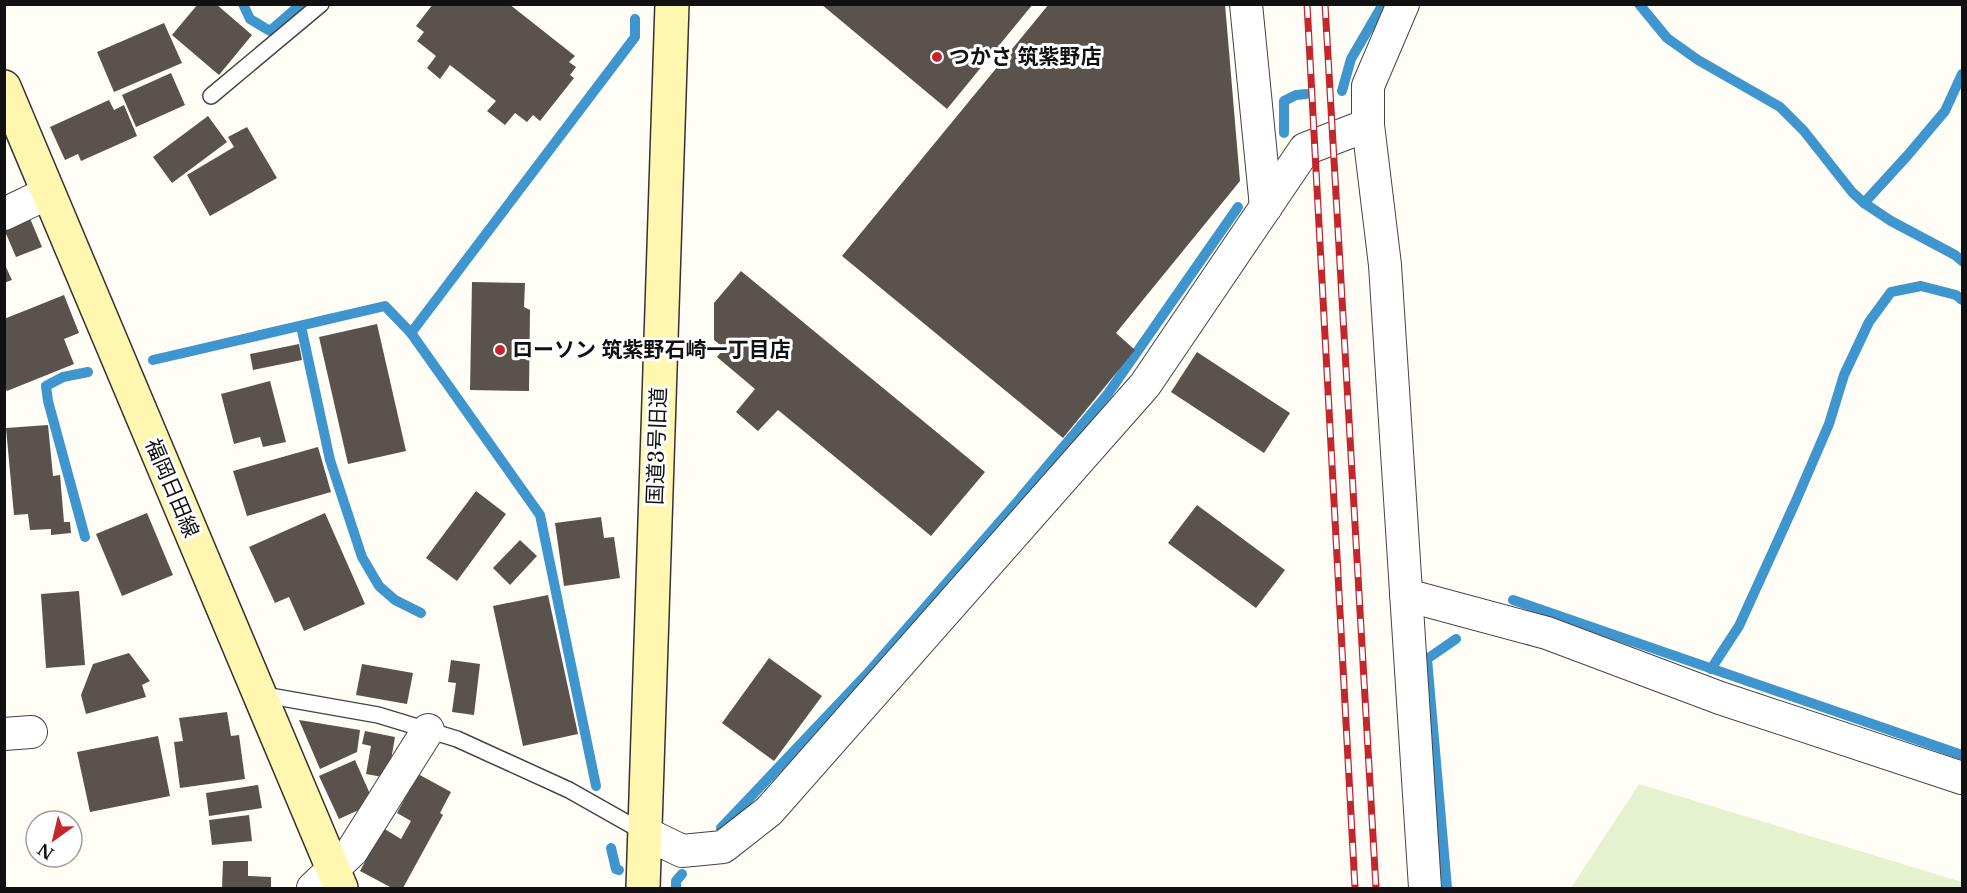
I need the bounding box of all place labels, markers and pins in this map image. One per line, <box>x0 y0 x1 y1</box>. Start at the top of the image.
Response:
place label: つかさ 筑紫野店 <box>949 44 1102 70</box>
marker: つかさ 筑紫野店 <box>930 50 944 64</box>
place label: ローソン 筑紫野石崎一丁目店 <box>512 337 791 363</box>
marker: ローソン 筑紫野石崎一丁目店 <box>493 343 507 357</box>

